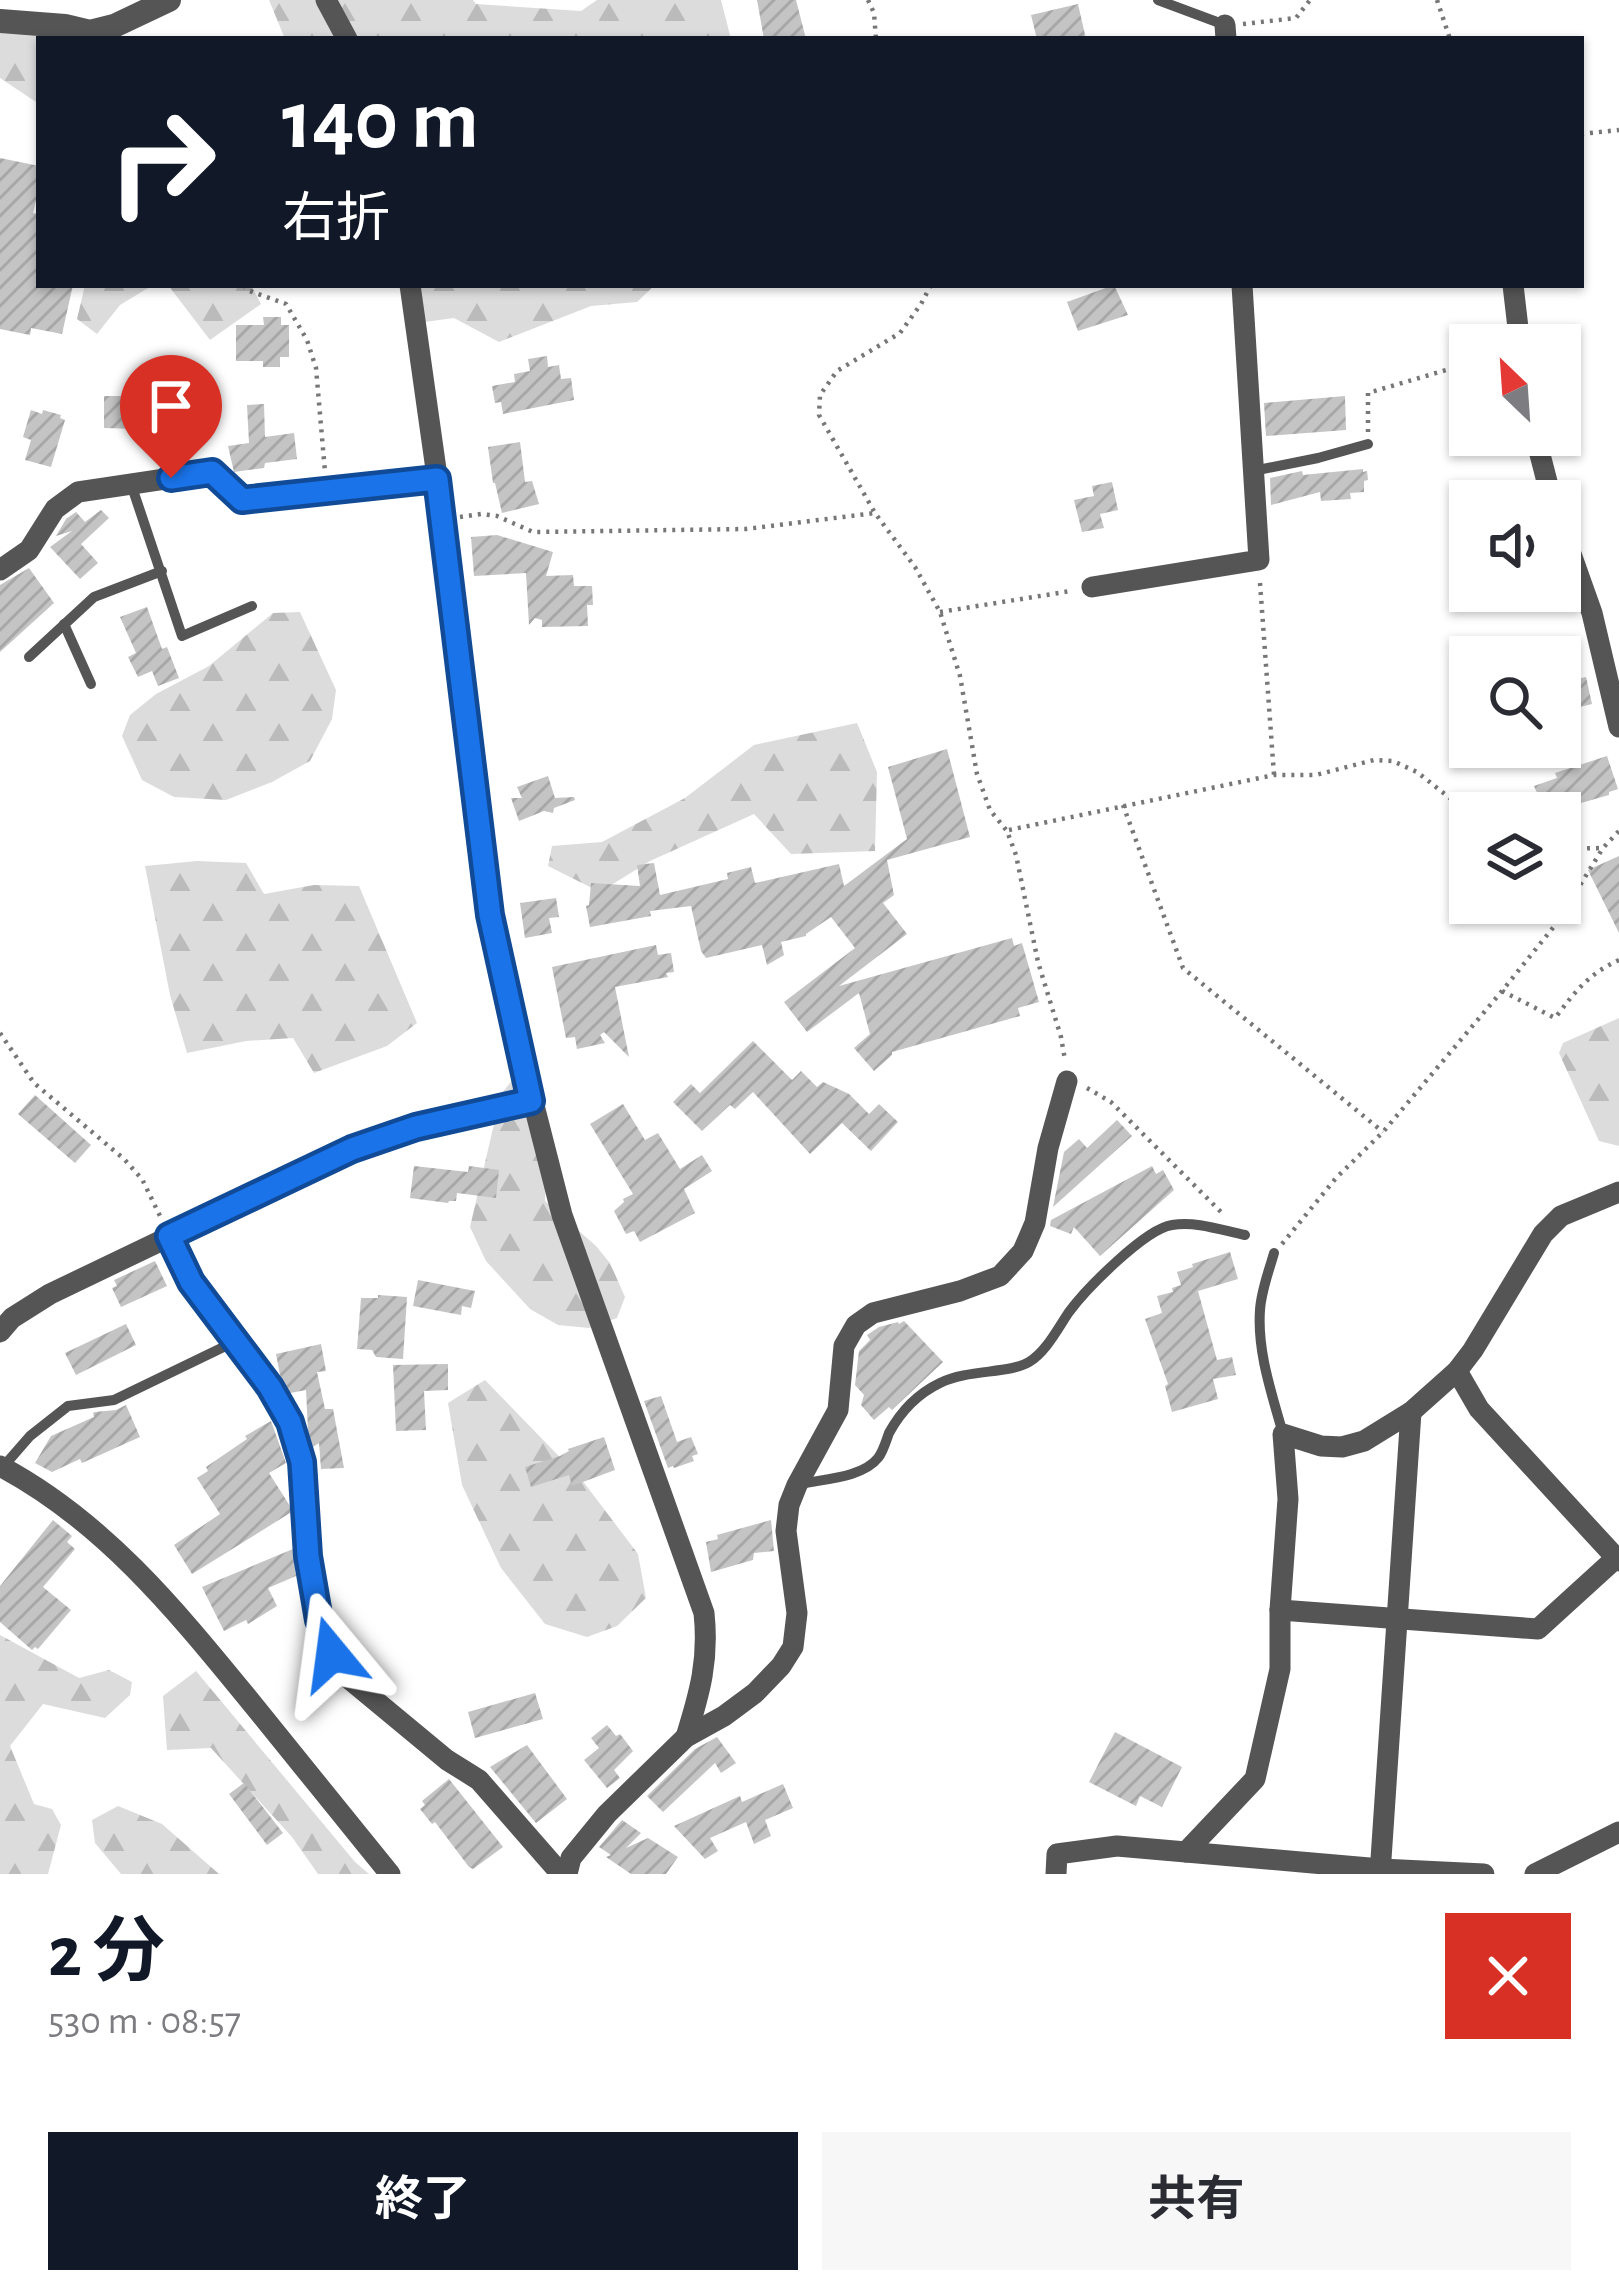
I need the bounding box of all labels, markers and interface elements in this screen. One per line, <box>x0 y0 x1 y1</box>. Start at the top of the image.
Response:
text: 140 m <box>282 80 479 164</box>
icon: right <box>84 84 240 240</box>
text: 右折 <box>282 193 390 247</box>
north arrow <box>1449 324 1581 456</box>
map controls <box>1449 324 1581 924</box>
pin <box>120 355 222 478</box>
icon: arrive <box>138 373 204 439</box>
button: sound <box>1449 480 1581 612</box>
button: search <box>1449 636 1581 768</box>
button: layers <box>1449 792 1581 924</box>
position arrow <box>269 1591 395 1717</box>
button: close <box>1445 1913 1571 2039</box>
text: 2 分 <box>48 1917 165 1989</box>
text: 530 m · 08:57 <box>48 2002 241 2041</box>
button: 終了 <box>48 2132 798 2270</box>
button: 共有 <box>822 2132 1571 2270</box>

